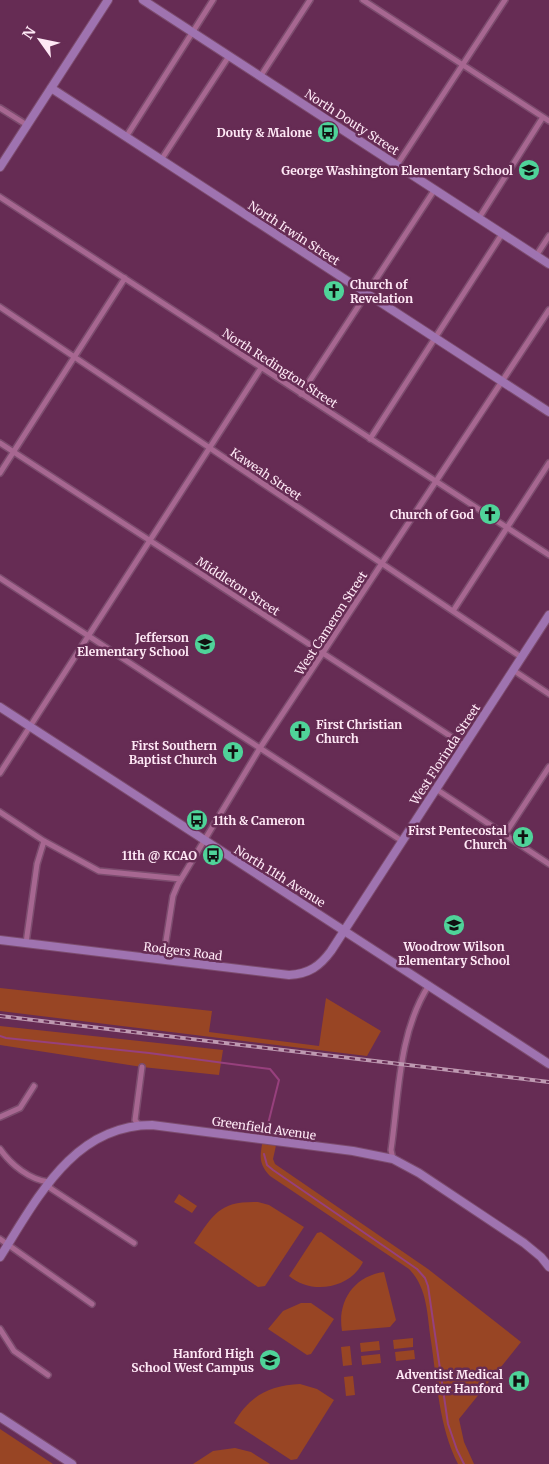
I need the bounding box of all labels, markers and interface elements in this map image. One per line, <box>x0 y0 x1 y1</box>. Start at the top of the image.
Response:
north arrow <box>15 15 65 65</box>
text: N <box>19 23 40 42</box>
street label: North Douty Street <box>302 86 402 158</box>
bus stop icon: Douty & Malone <box>316 120 340 144</box>
place label: Douty & Malone <box>216 125 312 140</box>
school or university icon: George Washington Elementary School <box>517 158 541 182</box>
place label: George Washington Elementary School <box>281 163 513 178</box>
street label: North Irwin Street <box>245 198 343 268</box>
place label: Church of Revelation <box>350 277 413 306</box>
church icon: Church of Revelation <box>322 279 346 303</box>
street label: North Redington Street <box>219 325 341 411</box>
street label: Kaweah Street <box>227 445 305 504</box>
church icon: Church of God <box>478 502 502 526</box>
place label: Church of God <box>390 507 475 522</box>
street label: Middleton Street <box>193 553 283 619</box>
street label: West Cameron Street <box>291 568 370 679</box>
place label: Jefferson Elementary School <box>77 630 189 659</box>
school or university icon: Jefferson Elementary School <box>193 632 217 656</box>
street label: West Florinda Street <box>406 700 483 808</box>
place label: First Christian Church <box>316 717 402 746</box>
church icon: First Christian Church <box>288 719 312 743</box>
place label: First Southern Baptist Church <box>129 738 217 767</box>
church icon: First Southern Baptist Church <box>221 740 245 764</box>
bus stop icon: 11th & Cameron <box>185 808 209 832</box>
place label: 11th & Cameron <box>213 813 305 828</box>
place label: First Pentecostal Church <box>408 823 507 852</box>
church icon: First Pentecostal Church <box>511 825 535 849</box>
street label: North 11th Avenue <box>232 842 328 910</box>
bus stop icon: 11th @ KCAO <box>201 843 225 867</box>
place label: 11th @ KCAO <box>122 848 197 863</box>
school or university icon: Woodrow Wilson Elementary School <box>442 913 466 937</box>
street label: Rodgers Road <box>143 939 223 963</box>
place label: Woodrow Wilson Elementary School <box>398 939 510 968</box>
street label: Greenfield Avenue <box>211 1113 317 1143</box>
place label: Hanford High School West Campus <box>131 1346 254 1375</box>
school or university icon: Hanford High School West Campus <box>258 1348 282 1372</box>
place label: Adventist Medical Center Hanford <box>395 1367 504 1396</box>
hospital icon: Adventist Medical Center Hanford <box>507 1369 531 1393</box>

